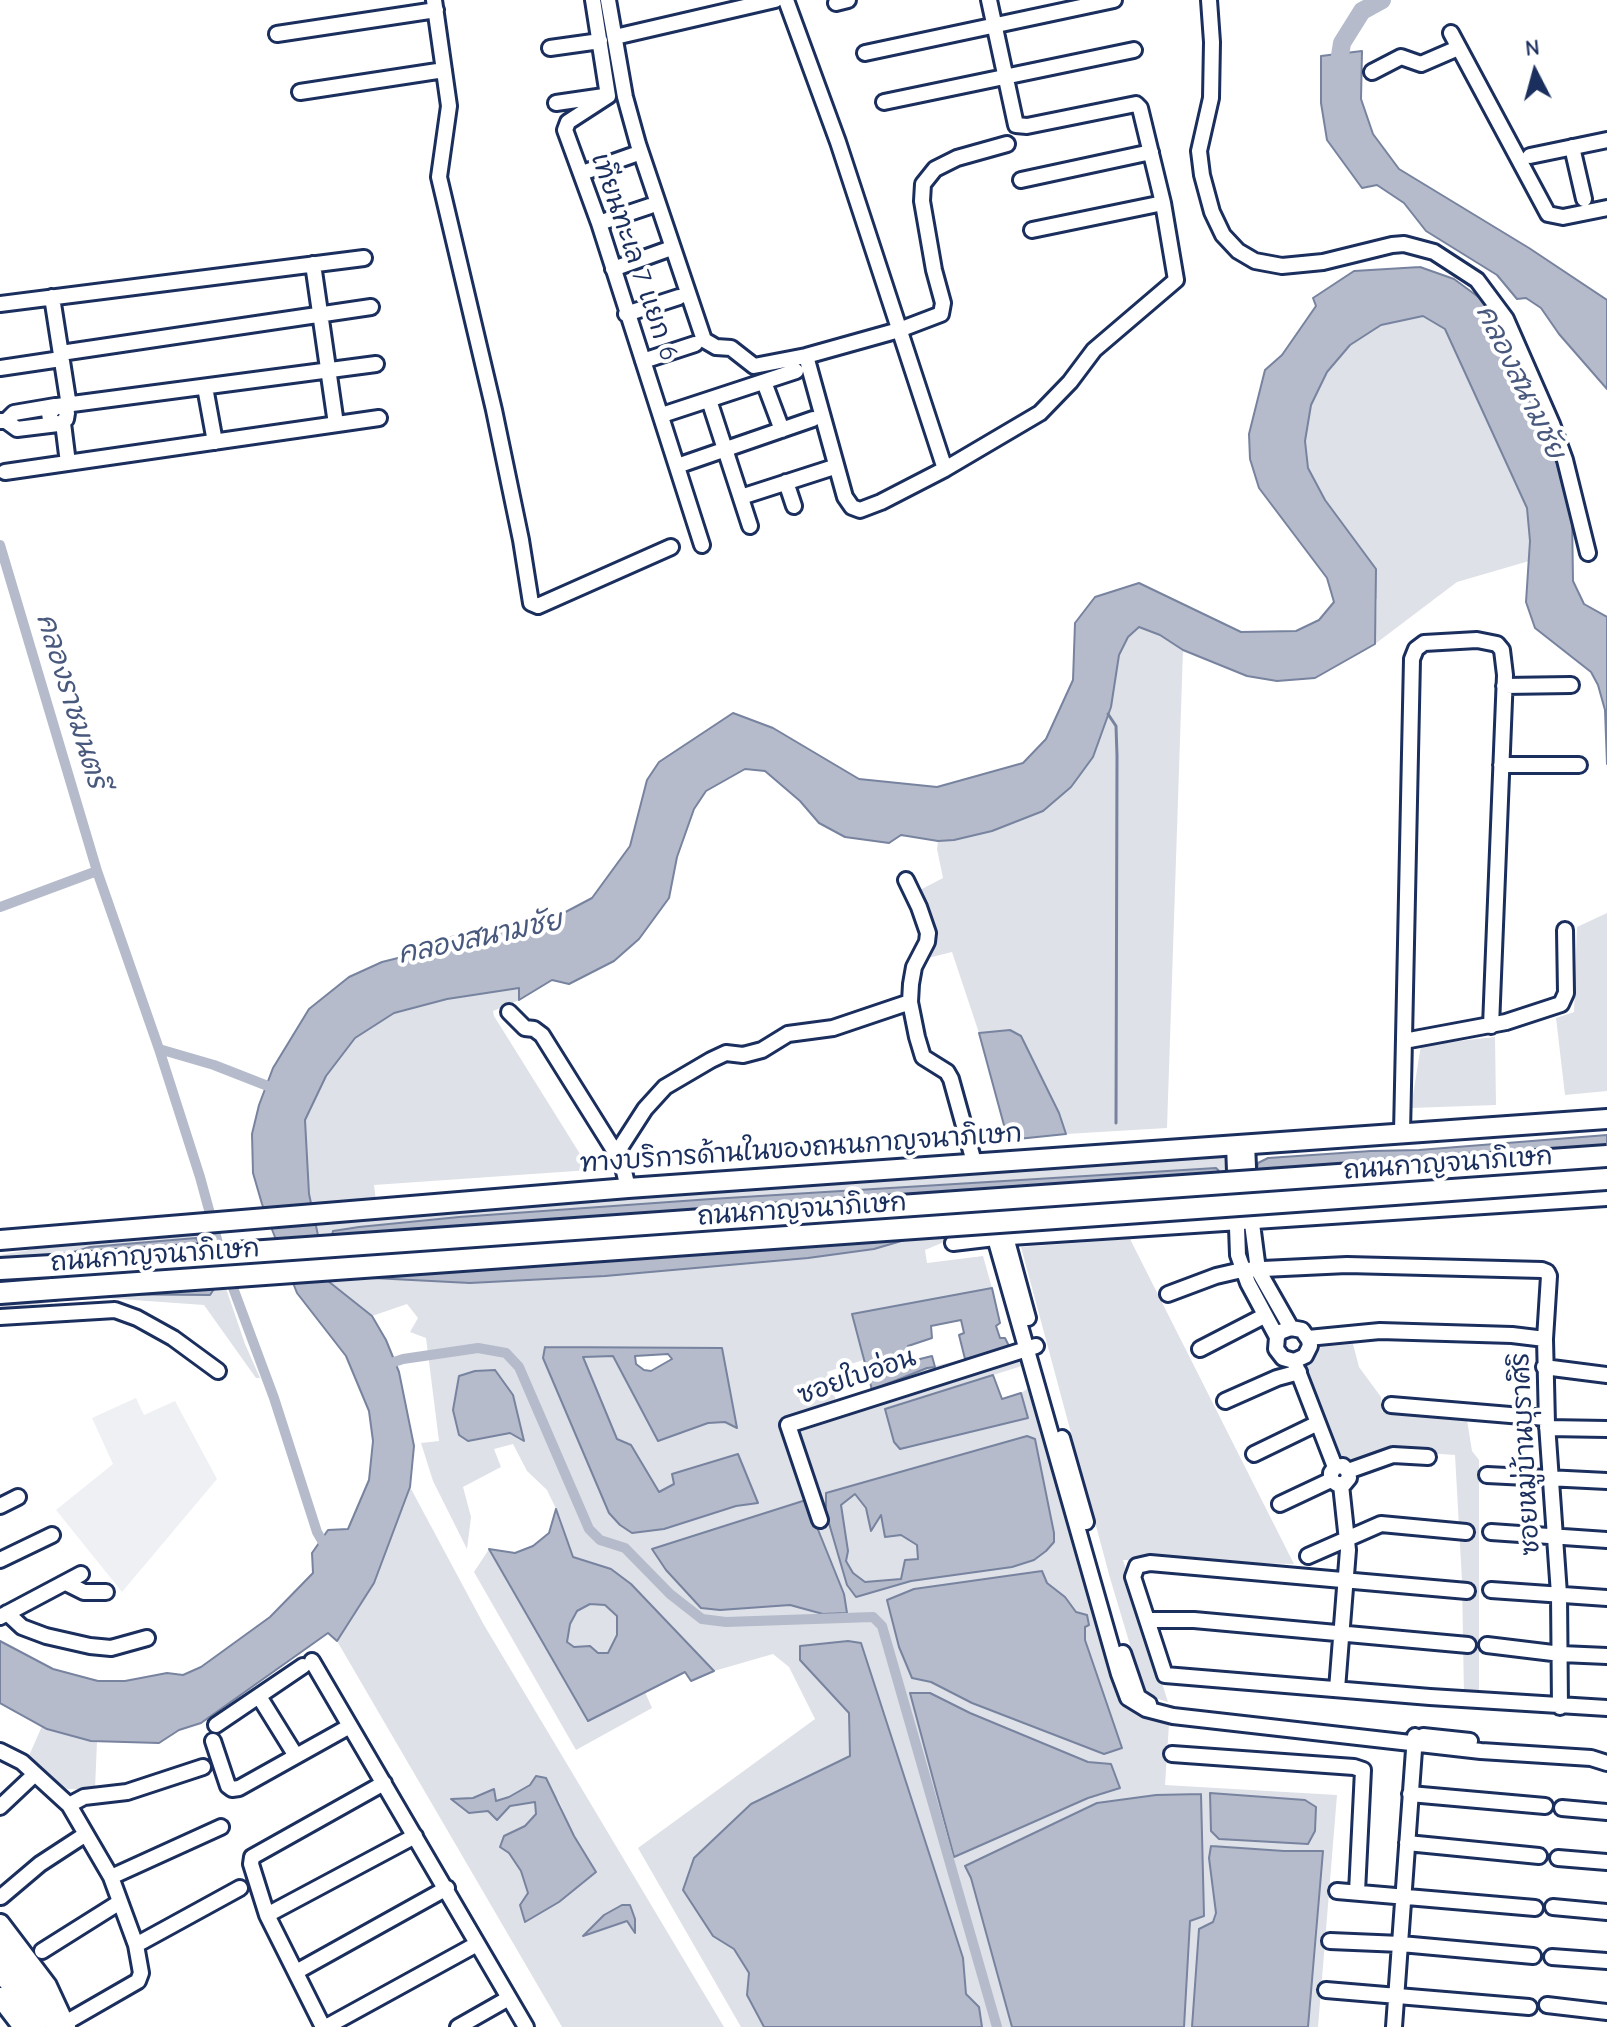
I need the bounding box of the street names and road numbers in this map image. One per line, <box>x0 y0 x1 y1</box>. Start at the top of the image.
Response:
street label: เทียนทะเล 7 แยก 6 <box>584 149 684 365</box>
street label: ทางบริการด้านในของถนนกาญจนาภิเษก <box>579 1118 1023 1180</box>
street label: ถนนกาญจนาภิเษก <box>1342 1141 1554 1187</box>
street label: ถนนกาญจนาภิเษก <box>696 1187 908 1233</box>
street label: ถนนกาญจนาภิเษก <box>49 1233 261 1279</box>
street label: ซอยใบอ่อน <box>794 1342 920 1412</box>
street label: ซอยหมู่บ้านบุราศิริ <box>1505 1352 1547 1556</box>

